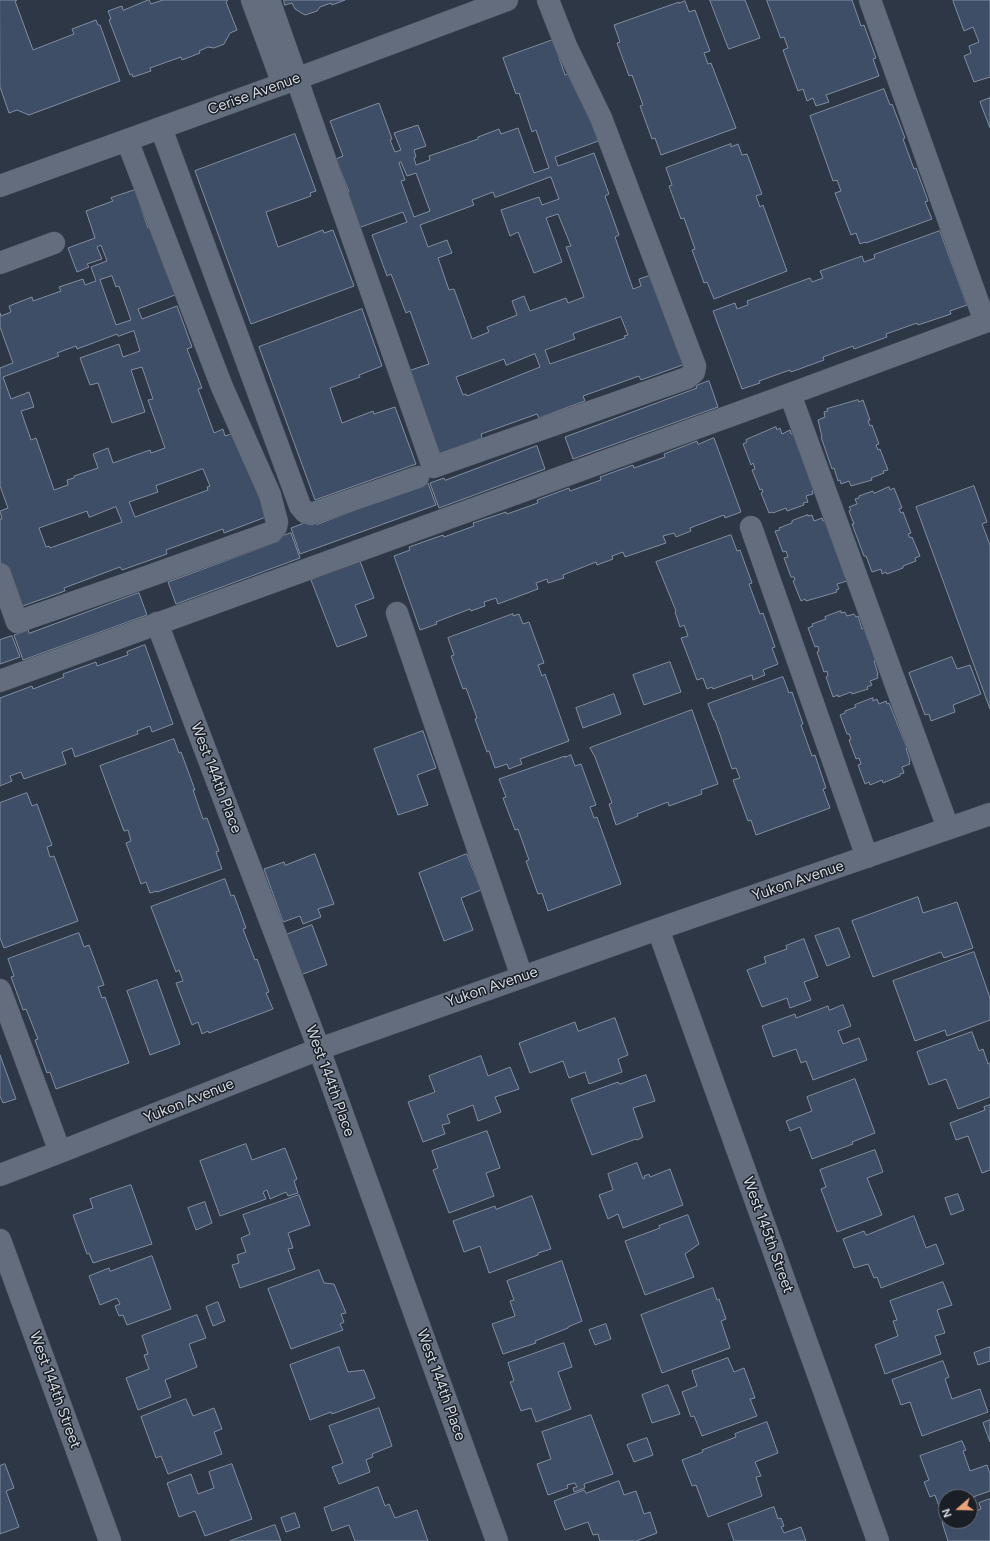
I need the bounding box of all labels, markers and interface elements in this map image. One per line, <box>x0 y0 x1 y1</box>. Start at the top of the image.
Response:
street label: Cerise Avenue <box>205 69 303 119</box>
street label: West 144th Place <box>187 720 245 836</box>
street label: Yukon Avenue <box>750 857 846 905</box>
street label: Yukon Avenue <box>444 963 540 1011</box>
street label: West 144th Place <box>302 1023 358 1139</box>
street label: Yukon Avenue <box>141 1075 237 1127</box>
street label: West 145th Street <box>739 1174 797 1296</box>
street label: West 144th Place <box>413 1327 469 1443</box>
street label: West 144th Street <box>26 1329 84 1451</box>
north arrow <box>938 1489 978 1529</box>
text: N <box>940 1507 955 1519</box>

